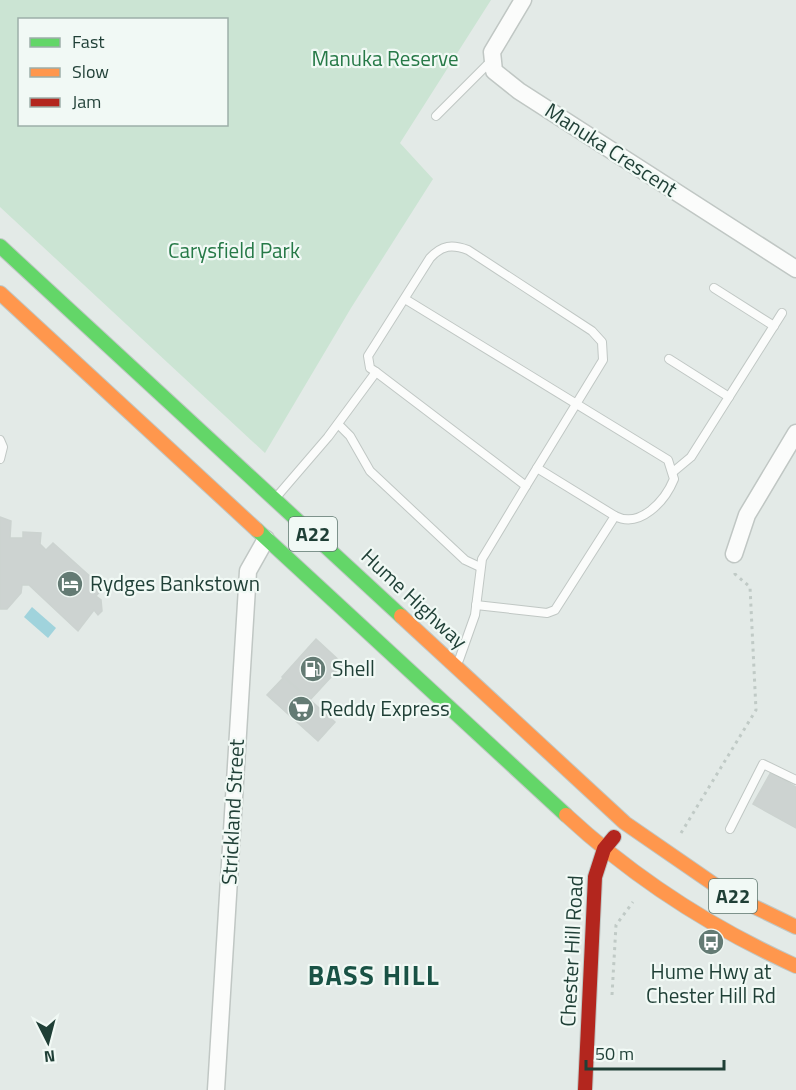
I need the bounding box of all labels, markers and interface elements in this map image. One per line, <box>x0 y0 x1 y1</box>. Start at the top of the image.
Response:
legend <box>18 18 228 126</box>
text: Fast <box>72 28 105 55</box>
park label: Manuka Reserve <box>311 42 459 74</box>
text: Slow <box>72 58 109 85</box>
text: Jam <box>72 88 101 115</box>
street label: Manuka Crescent <box>539 94 685 205</box>
park label: Carysfield Park <box>168 234 300 266</box>
road number: A22 <box>289 517 337 551</box>
street label: Hume Highway <box>354 540 475 656</box>
place label: Rydges Bankstown <box>90 567 260 599</box>
hotel icon: Rydges Bankstown <box>55 569 85 599</box>
place label: Shell <box>332 652 375 684</box>
fuel station icon: Shell <box>298 654 328 684</box>
place label: Reddy Express <box>320 692 450 724</box>
supermarket icon: Reddy Express <box>286 694 316 724</box>
street label: Strickland Street <box>212 738 252 886</box>
street label: Chester Hill Road <box>551 874 591 1027</box>
road number: A22 <box>709 879 757 913</box>
bus stop icon: Hume Hwy at Chester Hill Rd <box>696 927 726 957</box>
district label: BASS HILL <box>308 954 440 995</box>
place label: Hume Hwy at Chester Hill Rd <box>646 955 776 1011</box>
north arrow <box>18 1012 78 1072</box>
scale bar <box>586 1033 724 1071</box>
text: 50 m <box>595 1040 634 1067</box>
text: N <box>43 1044 56 1069</box>

